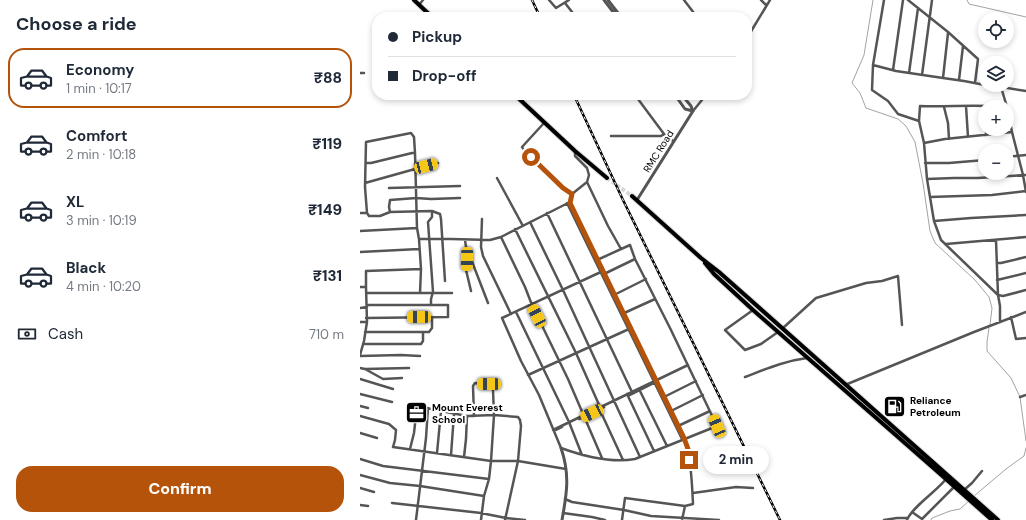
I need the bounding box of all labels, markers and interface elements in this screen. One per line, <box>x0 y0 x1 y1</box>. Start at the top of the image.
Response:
text: Choose a ride <box>16 12 137 36</box>
map controls <box>978 12 1014 180</box>
button: locate <box>978 12 1014 48</box>
text: Pickup <box>412 27 462 47</box>
button: layers <box>978 56 1014 92</box>
icon: car <box>18 60 54 96</box>
text: Economy <box>66 60 134 80</box>
text: Drop-off <box>412 66 477 86</box>
text: ₹88 <box>314 68 342 88</box>
text: 1 min · 10:17 <box>66 80 132 97</box>
button: + <box>978 100 1014 136</box>
icon: car <box>18 126 54 162</box>
text: Comfort <box>66 126 127 146</box>
street label: RMC Road <box>640 128 677 175</box>
text: ₹119 <box>312 134 342 154</box>
button: − <box>978 144 1014 180</box>
text: 2 min · 10:18 <box>66 146 136 163</box>
route start <box>522 148 540 166</box>
car <box>413 157 439 175</box>
icon: car <box>18 192 54 228</box>
text: XL <box>66 192 84 212</box>
text: ₹149 <box>308 200 342 220</box>
text: 3 min · 10:19 <box>66 212 137 229</box>
car <box>461 247 473 271</box>
icon: car <box>18 258 54 294</box>
text: Black <box>66 258 106 278</box>
text: ₹131 <box>313 266 342 286</box>
text: 4 min · 10:20 <box>66 278 141 295</box>
car <box>526 303 548 329</box>
car <box>407 311 431 323</box>
icon: cash <box>16 323 38 345</box>
text: Cash <box>48 324 83 344</box>
text: 710 m <box>309 326 344 343</box>
car <box>477 378 501 390</box>
fuel station icon: Reliance Petroleum <box>882 393 908 419</box>
place label: Reliance Petroleum <box>910 394 961 419</box>
office icon: Mount Everest School <box>404 400 430 426</box>
place label: Mount Everest School <box>432 401 503 426</box>
car <box>579 402 605 424</box>
car <box>707 413 727 439</box>
callout: 2 min <box>703 446 769 474</box>
route end <box>680 451 698 469</box>
text: 2 min <box>719 451 753 468</box>
button: Confirm <box>16 466 344 512</box>

